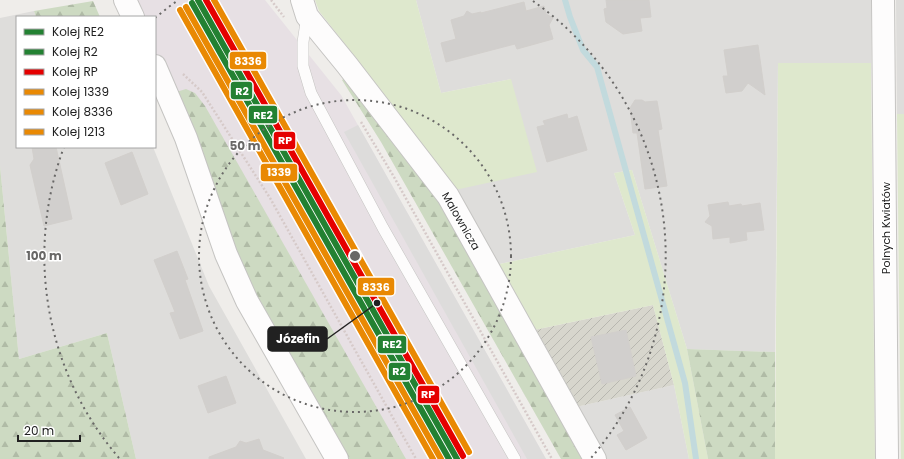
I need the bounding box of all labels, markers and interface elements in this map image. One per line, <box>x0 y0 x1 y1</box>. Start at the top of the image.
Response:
legend <box>16 16 156 148</box>
text: Kolej RE2 <box>52 23 104 40</box>
text: Kolej R2 <box>52 43 98 60</box>
line badge: 8336 <box>229 51 267 70</box>
text: 8336 <box>234 53 262 69</box>
text: Kolej RP <box>52 63 98 80</box>
line badge: R2 <box>230 81 253 100</box>
text: Kolej 1339 <box>52 83 109 100</box>
text: R2 <box>235 83 249 99</box>
text: Kolej 8336 <box>52 103 113 120</box>
line badge: RE2 <box>248 105 278 124</box>
text: RE2 <box>253 107 273 123</box>
text: Kolej 1213 <box>52 123 105 140</box>
line badge: RP <box>273 131 296 150</box>
text: RP <box>278 132 292 148</box>
text: 50 m <box>230 137 261 154</box>
line badge: 1339 <box>260 163 298 182</box>
text: 1339 <box>267 164 291 180</box>
street label: Polnych Kwiatów <box>878 182 894 274</box>
street label: Malownicza <box>438 189 484 253</box>
text: 100 m <box>26 247 62 264</box>
centre of rings <box>348 249 362 263</box>
line badge: 8336 <box>357 277 395 296</box>
text: 8336 <box>362 279 390 295</box>
callout: Józefin <box>268 327 327 351</box>
text: Józefin <box>276 330 320 347</box>
line badge: RE2 <box>377 335 407 354</box>
text: RE2 <box>382 336 402 352</box>
line badge: R2 <box>388 362 411 381</box>
text: R2 <box>392 363 406 379</box>
line badge: RP <box>417 385 440 404</box>
text: RP <box>421 386 435 402</box>
scale bar <box>18 417 80 443</box>
text: 20 m <box>24 422 54 439</box>

